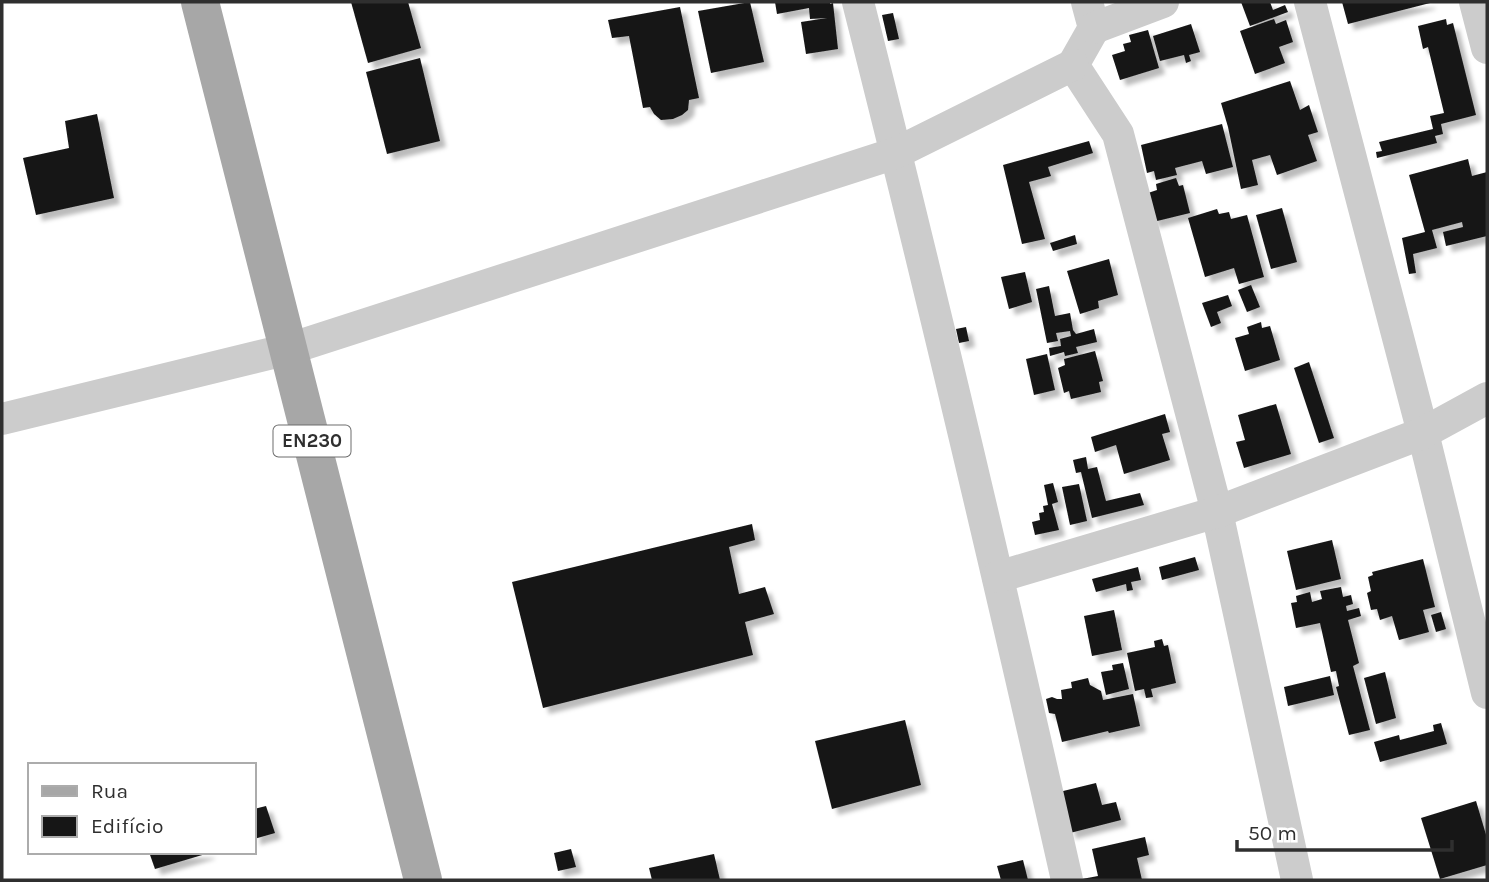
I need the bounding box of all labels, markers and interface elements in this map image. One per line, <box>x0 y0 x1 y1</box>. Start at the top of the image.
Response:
road number: EN230 <box>274 426 350 456</box>
legend <box>28 763 256 854</box>
text: Rua <box>91 779 128 803</box>
scale bar <box>1237 808 1452 852</box>
text: Edifício <box>91 814 164 838</box>
text: 50 m <box>1248 821 1297 845</box>

